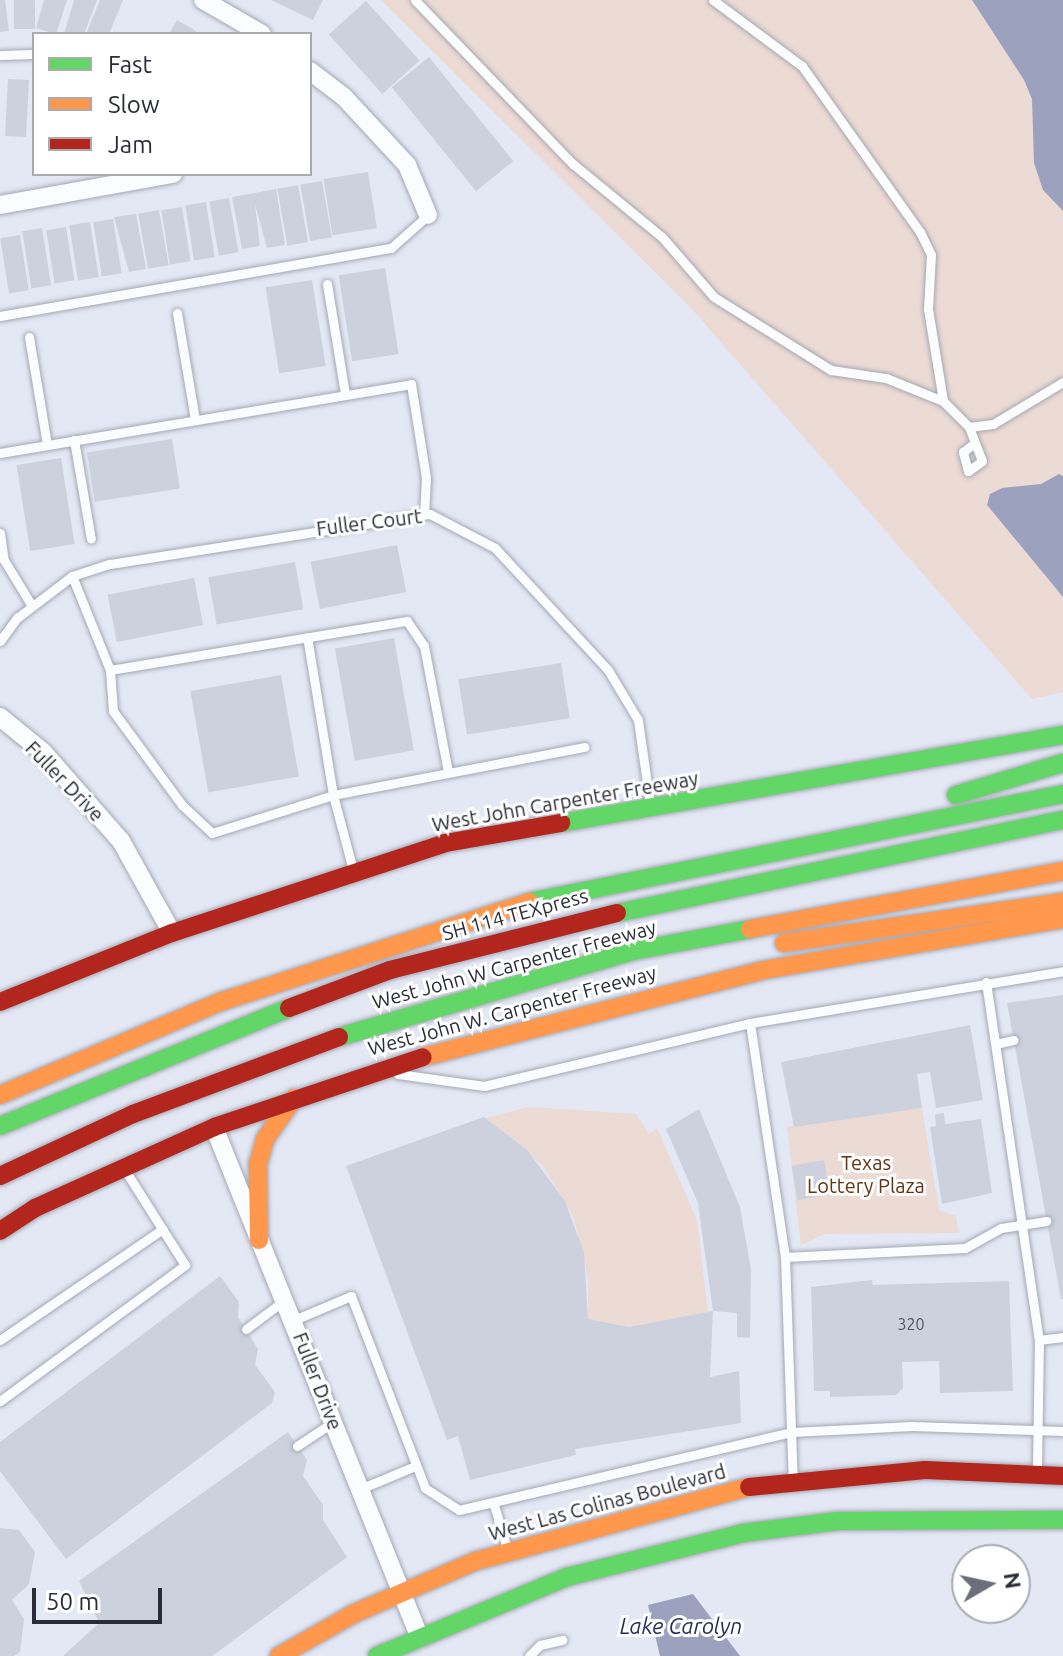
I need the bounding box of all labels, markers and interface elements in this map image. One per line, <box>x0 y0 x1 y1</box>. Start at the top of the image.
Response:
legend <box>32 32 312 176</box>
text: Fast <box>108 51 152 78</box>
text: Slow <box>108 91 160 118</box>
text: Jam <box>108 131 153 158</box>
street label: Fuller Court <box>315 504 423 540</box>
street label: Fuller Drive <box>21 736 109 826</box>
street label: West John Carpenter Freeway <box>430 766 700 836</box>
street label: SH 114 TEXpress <box>440 883 590 945</box>
street label: West John W Carpenter Freeway <box>369 915 659 1013</box>
street label: West John W. Carpenter Freeway <box>365 960 659 1060</box>
park label: Texas Lottery Plaza <box>807 1151 925 1198</box>
house number: 320 <box>897 1314 925 1334</box>
street label: Fuller Drive <box>288 1329 348 1433</box>
street label: West Las Colinas Boulevard <box>486 1459 728 1545</box>
north arrow <box>951 1544 1031 1624</box>
text: N <box>1000 1570 1027 1591</box>
scale bar <box>36 1572 166 1622</box>
text: 50 m <box>46 1588 99 1615</box>
water label: Lake Carolyn <box>620 1613 742 1639</box>

